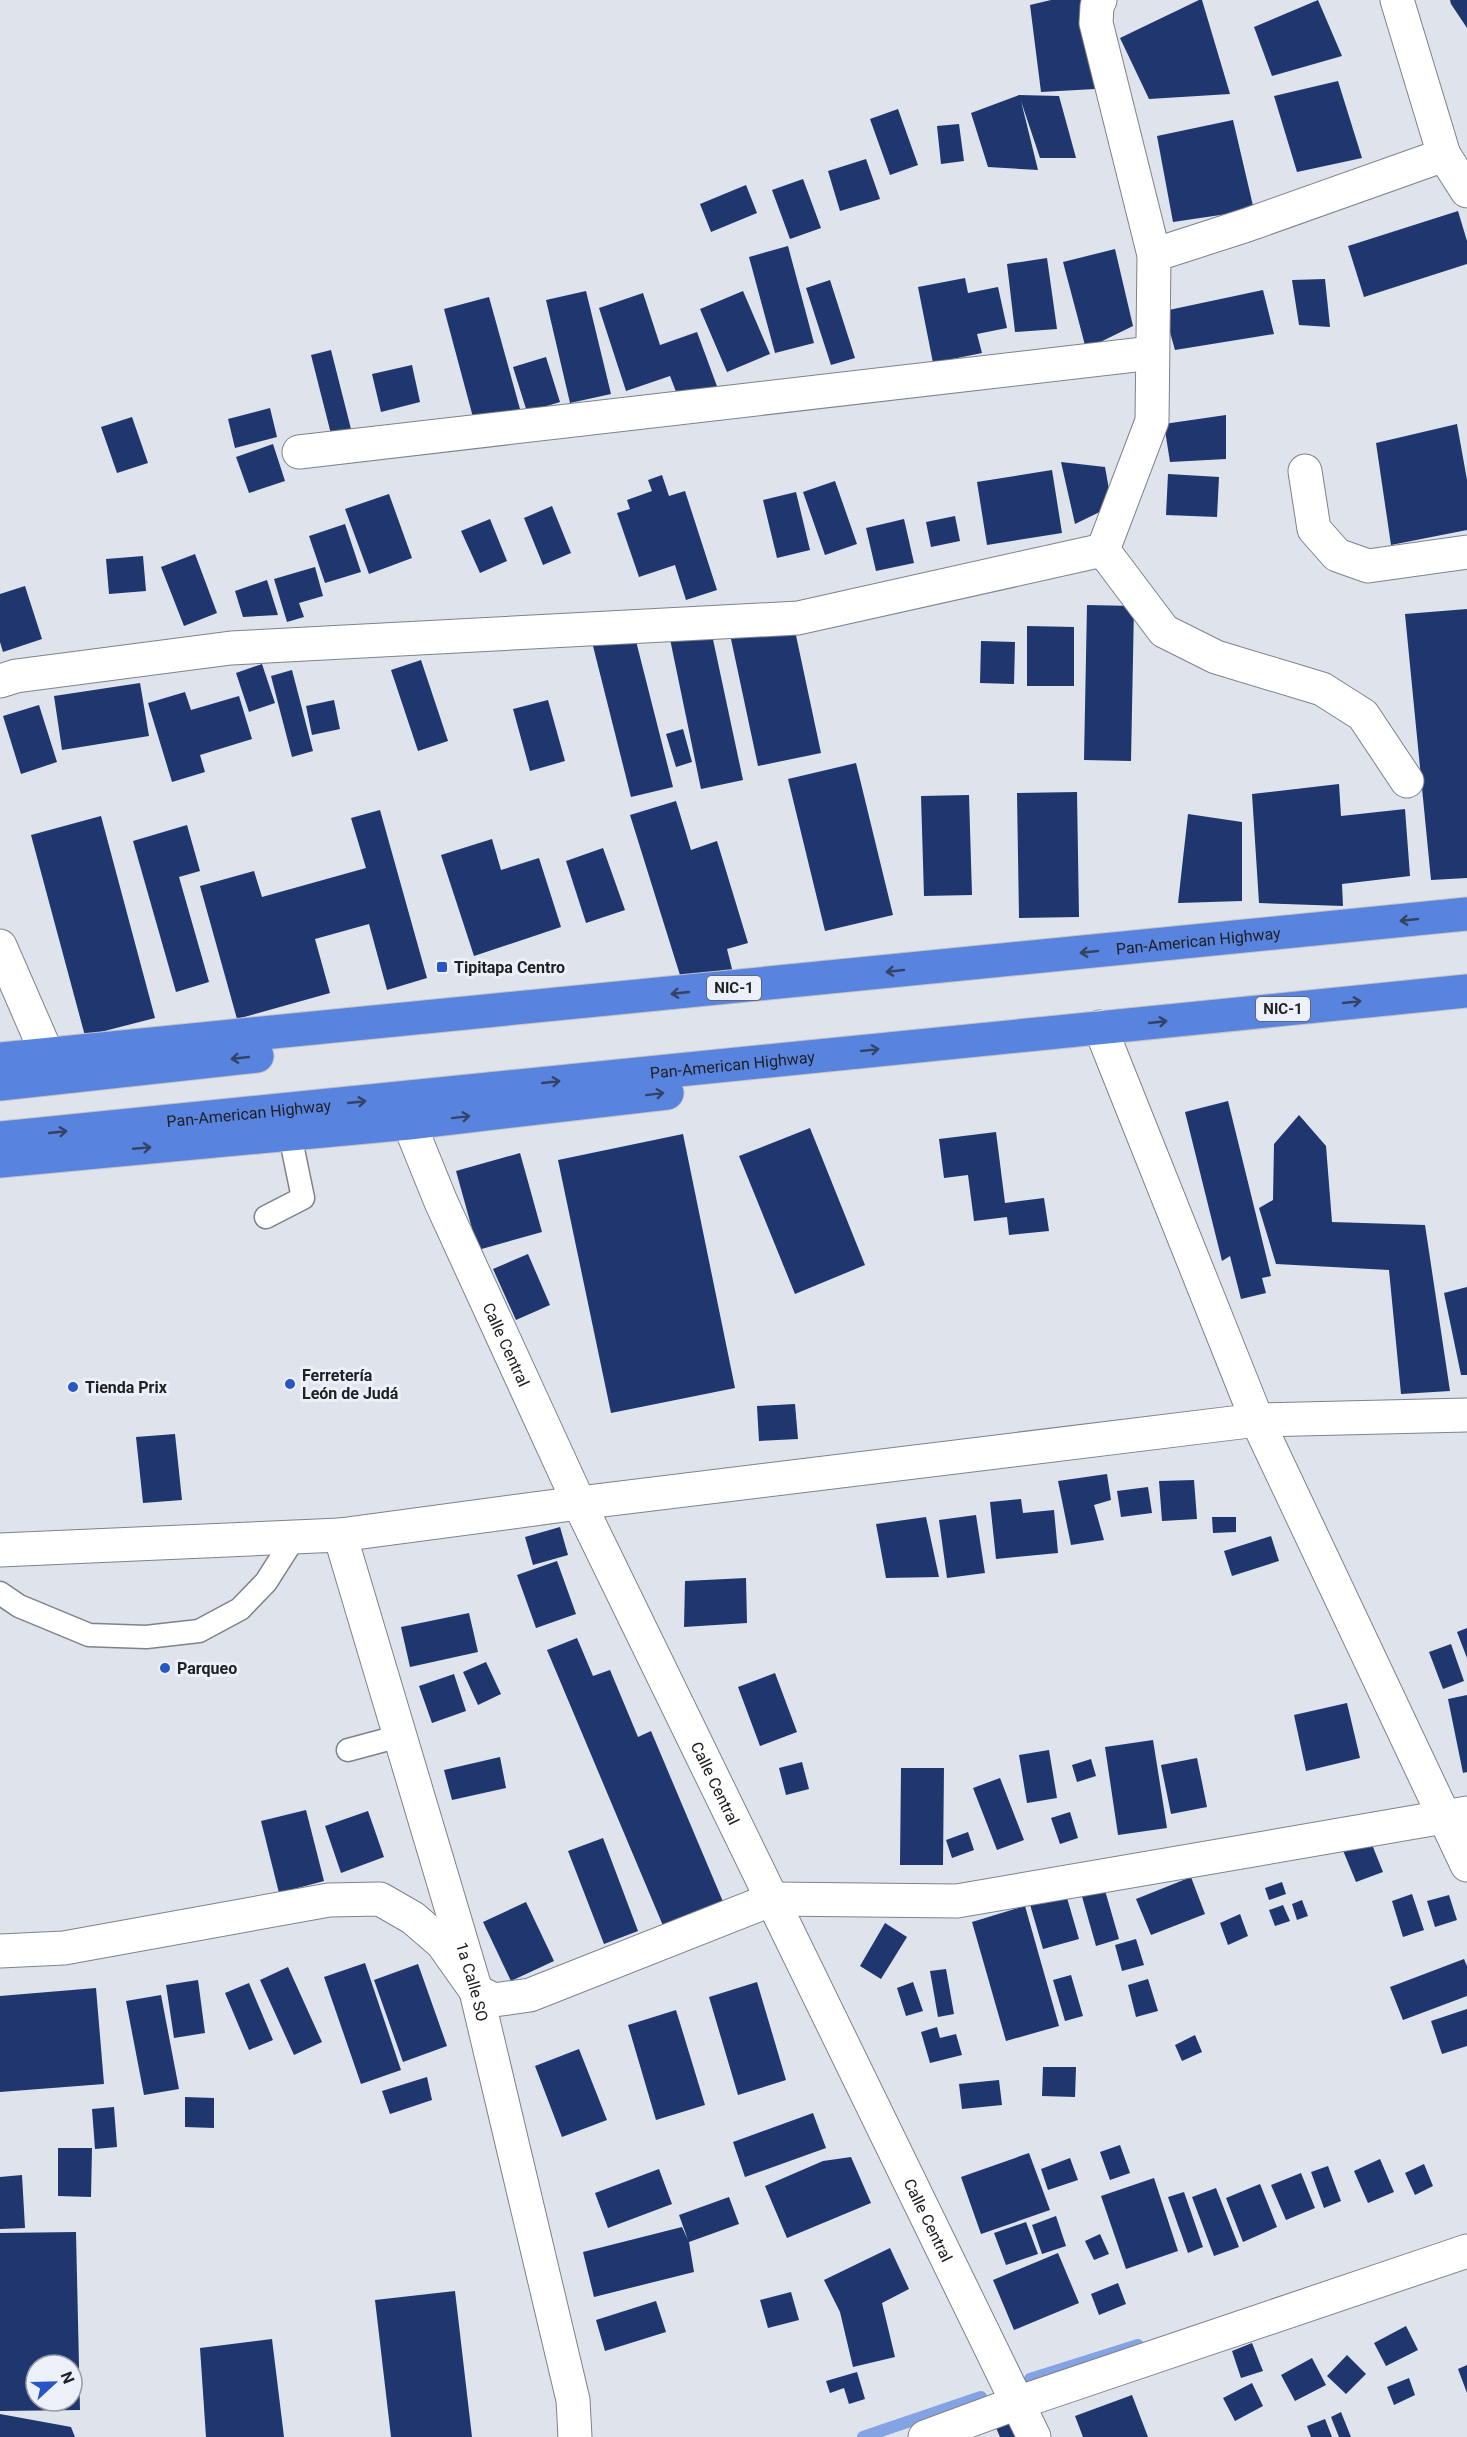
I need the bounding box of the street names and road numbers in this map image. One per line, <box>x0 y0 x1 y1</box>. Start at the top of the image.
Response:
street label: Pan-American Highway <box>1115 923 1282 959</box>
road number: NIC-1 <box>707 976 761 1000</box>
road number: NIC-1 <box>1256 997 1310 1021</box>
street label: Pan-American Highway <box>649 1047 816 1083</box>
street label: Pan-American Highway <box>166 1096 332 1131</box>
street label: Calle Central <box>478 1300 533 1390</box>
street label: Calle Central <box>687 1739 743 1828</box>
street label: 1a Calle SO <box>452 1940 492 2023</box>
street label: Calle Central <box>900 2176 956 2265</box>

